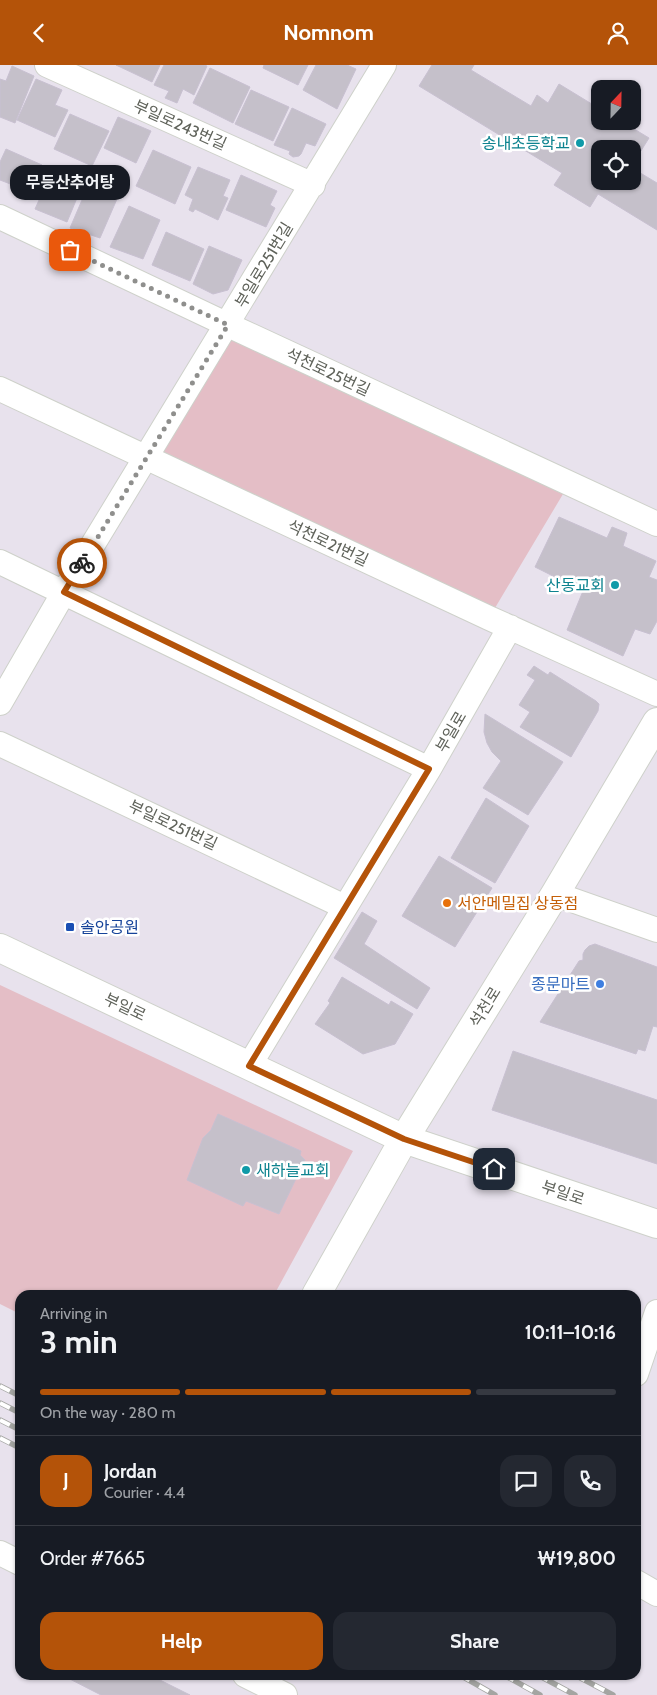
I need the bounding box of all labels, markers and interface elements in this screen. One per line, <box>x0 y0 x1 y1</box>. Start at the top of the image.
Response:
icon: back <box>25 19 53 47</box>
text: Nomnom <box>283 19 374 46</box>
icon: person <box>604 19 632 47</box>
north arrow <box>591 80 641 130</box>
map controls <box>591 80 641 190</box>
street label: 부일로243번길 <box>131 96 229 154</box>
place label: 송내초등학교 <box>482 134 570 153</box>
marker: 송내초등학교 <box>574 137 586 149</box>
button: locate <box>591 140 641 190</box>
callout: 무등산추어탕 <box>10 165 130 200</box>
text: 무등산추어탕 <box>26 173 114 192</box>
street label: 부일로251번길 <box>231 219 297 311</box>
pin <box>49 229 91 271</box>
icon: bag <box>56 236 84 264</box>
street label: 석천로25번길 <box>283 344 373 400</box>
street label: 석천로21번길 <box>284 516 372 570</box>
courier <box>57 538 107 588</box>
icon: bike <box>68 549 96 577</box>
place label: 산동교회 <box>546 576 605 595</box>
marker: 산동교회 <box>609 579 621 591</box>
street label: 부일로 <box>432 708 470 756</box>
street label: 부일로251번길 <box>126 796 220 854</box>
place label: 서안메밀집 상동점 <box>457 894 578 913</box>
marker: 서안메밀집 상동점 <box>441 897 453 909</box>
place label: 솔안공원 <box>80 918 139 937</box>
marker: 솔안공원 <box>64 921 76 933</box>
place label: 종문마트 <box>531 975 590 994</box>
marker: 종문마트 <box>594 978 606 990</box>
street label: 석천로 <box>465 983 505 1031</box>
street label: 부일로 <box>101 989 149 1025</box>
pin <box>473 1148 515 1190</box>
icon: home <box>480 1155 508 1183</box>
place label: 새하늘교회 <box>256 1161 330 1180</box>
marker: 새하늘교회 <box>240 1164 252 1176</box>
street label: 부일로 <box>539 1177 587 1209</box>
text: Arriving in <box>40 1304 107 1323</box>
text: 10:11–10:16 <box>525 1321 616 1344</box>
text: 3 min <box>40 1322 118 1361</box>
text: On the way · 280 m <box>40 1403 175 1422</box>
button: chat <box>500 1455 552 1507</box>
button: phone <box>564 1455 616 1507</box>
text: Jordan <box>104 1460 157 1483</box>
text: J <box>63 1469 69 1492</box>
text: Courier · 4.4 <box>104 1483 185 1502</box>
text: Order #7665 <box>40 1547 145 1570</box>
text: ₩19,800 <box>538 1547 616 1570</box>
button: Help <box>40 1612 323 1670</box>
button: Share <box>333 1612 616 1670</box>

